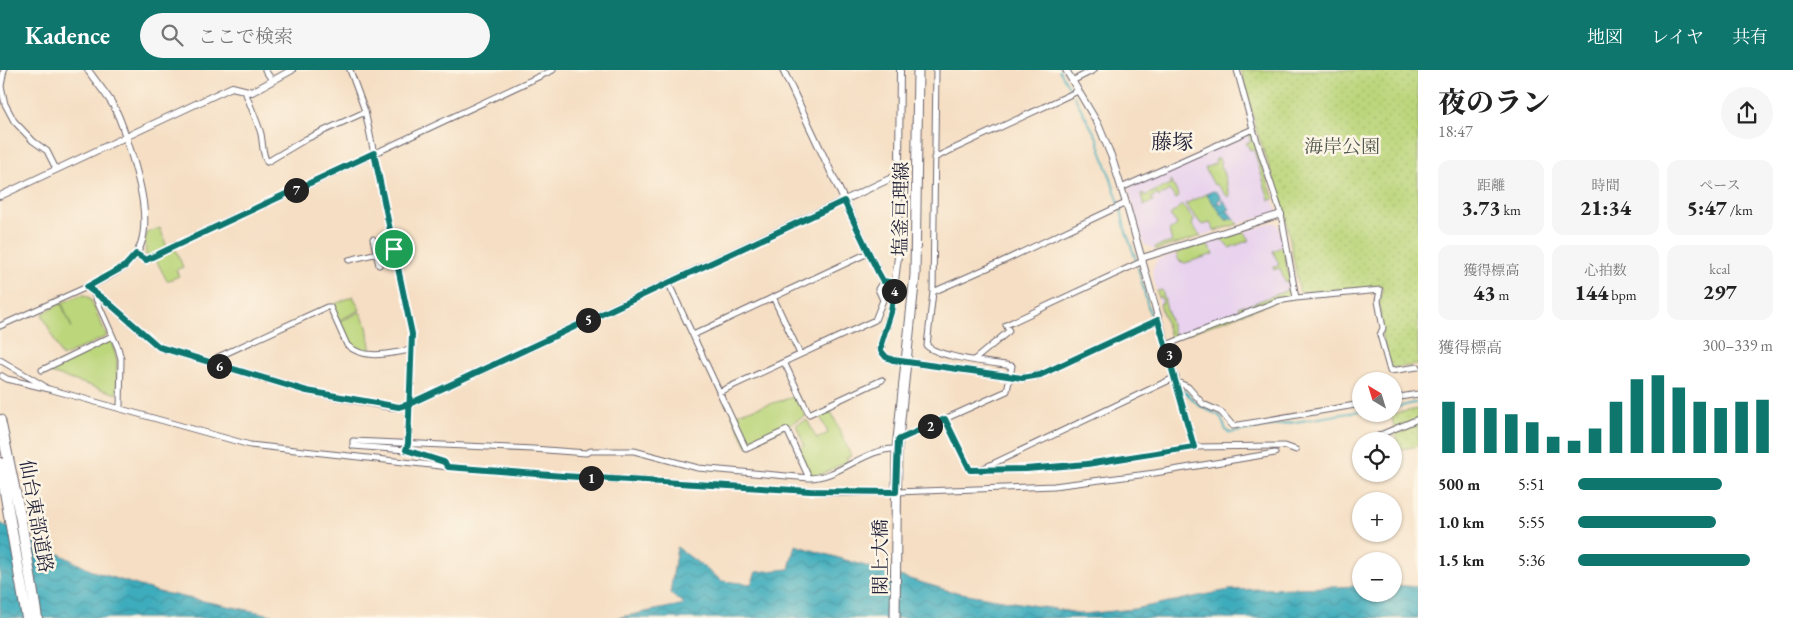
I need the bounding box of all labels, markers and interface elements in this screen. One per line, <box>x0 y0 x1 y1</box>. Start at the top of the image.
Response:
search box <box>140 13 490 58</box>
text: Kadence <box>25 20 110 51</box>
icon: search <box>158 21 186 49</box>
text: ここで検索 <box>198 24 293 49</box>
text: 地図 <box>1587 25 1623 48</box>
text: レイヤ <box>1651 25 1704 48</box>
text: 共有 <box>1732 25 1768 48</box>
text: 夜のラン <box>1438 84 1550 120</box>
button: share <box>1721 87 1773 139</box>
text: 18:47 <box>1438 121 1473 142</box>
district label: 藤塚 <box>1151 128 1193 155</box>
park label: 海岸公園 <box>1304 134 1380 159</box>
street label: 塩釜亘理線 <box>887 161 914 257</box>
text: 距離 <box>1477 176 1505 194</box>
text: 時間 <box>1591 176 1619 194</box>
text: ペース <box>1699 176 1740 194</box>
pin: 7 <box>284 178 308 202</box>
text: 7 <box>293 181 300 199</box>
text: 3.73 <box>1461 194 1501 221</box>
text: 21:34 <box>1580 194 1631 221</box>
text: 5:47 <box>1687 194 1727 221</box>
text: km <box>1501 201 1521 219</box>
text: /km <box>1727 201 1753 219</box>
pin <box>373 228 415 270</box>
icon: arrive <box>380 235 408 263</box>
text: kcal <box>1709 260 1730 278</box>
text: 獲得標高 <box>1463 261 1519 279</box>
text: 心拍数 <box>1584 261 1626 279</box>
pin: 4 <box>882 278 906 304</box>
text: 297 <box>1703 278 1737 305</box>
text: 43 <box>1473 279 1496 306</box>
text: 144 <box>1574 279 1608 306</box>
text: 4 <box>891 282 898 300</box>
text: m <box>1496 286 1509 304</box>
text: bpm <box>1608 286 1637 304</box>
pin: 5 <box>576 308 600 332</box>
text: 5 <box>585 311 592 329</box>
text: 300–339 m <box>1702 335 1773 356</box>
text: 獲得標高 <box>1438 337 1502 358</box>
pin: 3 <box>1156 342 1182 368</box>
text: 3 <box>1166 346 1173 364</box>
pin: 6 <box>206 354 232 378</box>
text: 6 <box>216 357 223 375</box>
north arrow <box>1352 372 1402 422</box>
map controls <box>1352 372 1402 602</box>
pin: 2 <box>918 414 942 438</box>
text: 2 <box>927 417 934 435</box>
button: locate <box>1352 432 1402 482</box>
street label: 仙台東部道路 <box>14 458 59 574</box>
pin: 1 <box>578 466 604 490</box>
text: 1 <box>588 469 595 487</box>
text: 500 m <box>1438 474 1480 495</box>
text: 5:51 <box>1518 474 1545 495</box>
button: + <box>1352 492 1402 542</box>
text: 1.0 km <box>1438 512 1484 533</box>
text: 5:55 <box>1518 512 1545 533</box>
street label: 閖上大橋 <box>868 519 893 595</box>
text: 1.5 km <box>1438 550 1484 571</box>
text: 5:36 <box>1518 550 1545 571</box>
button: − <box>1352 552 1402 602</box>

